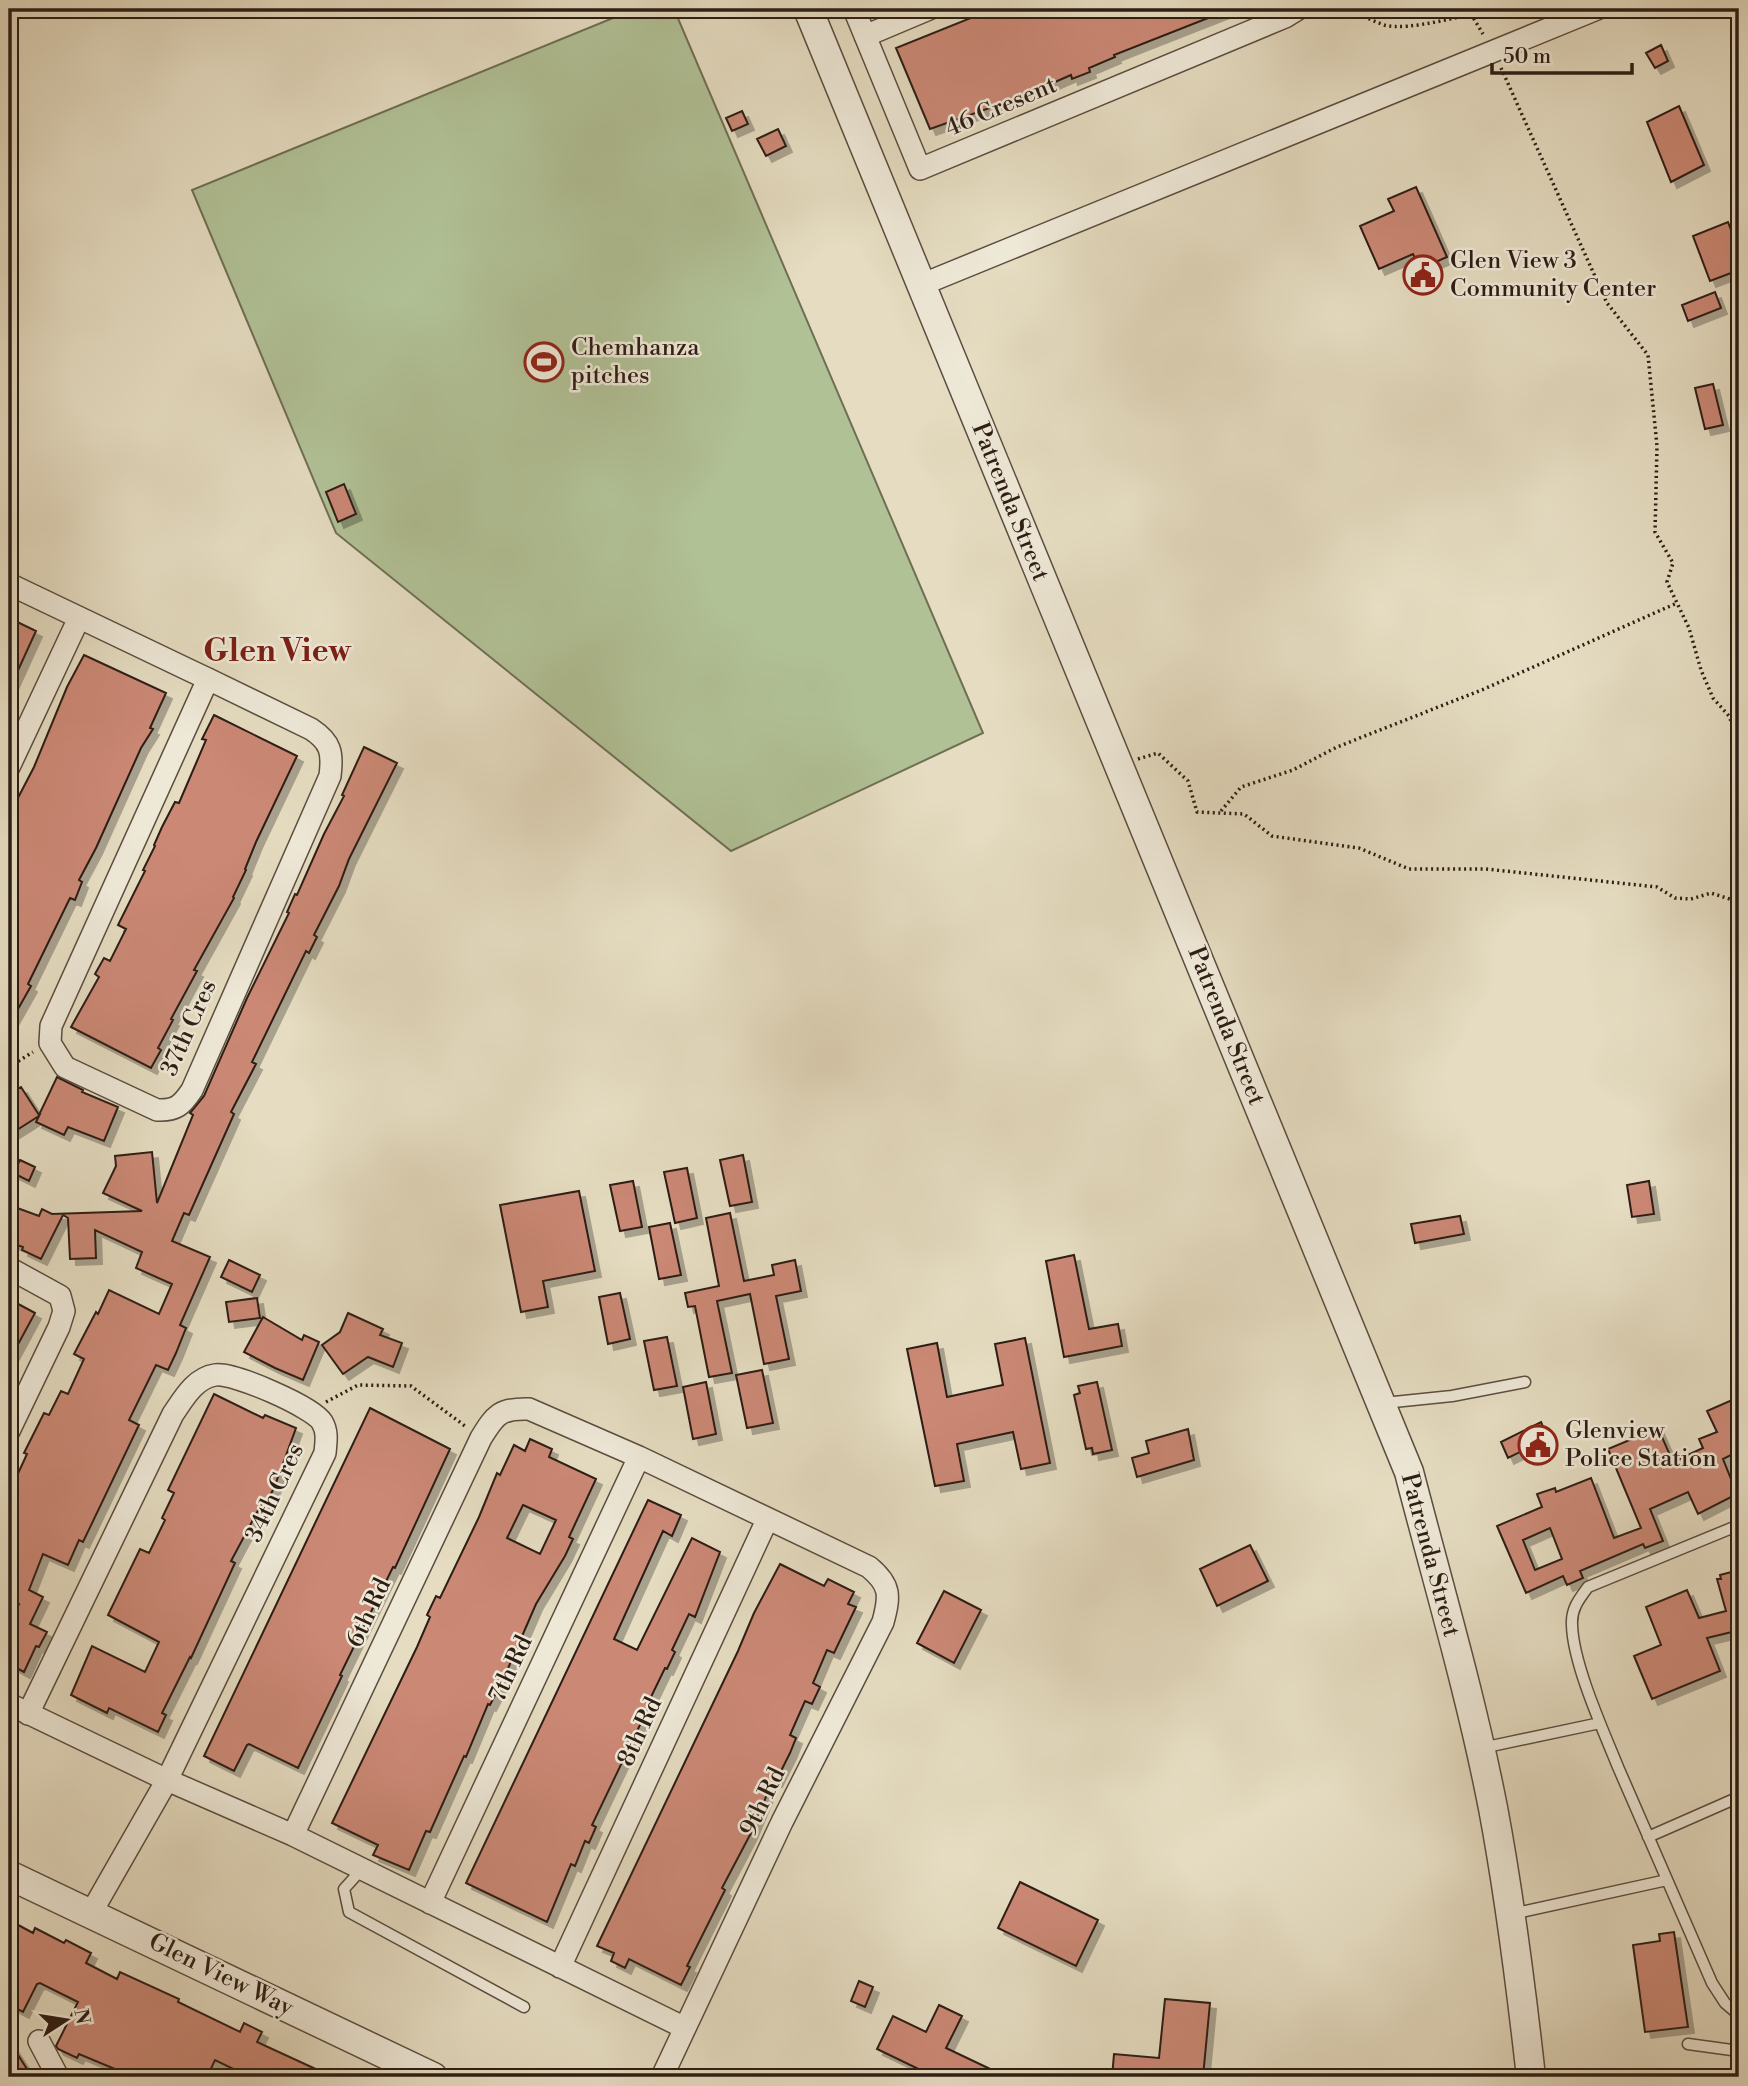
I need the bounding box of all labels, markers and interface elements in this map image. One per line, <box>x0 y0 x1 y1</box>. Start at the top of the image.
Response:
scale bar <box>1492 32 1632 76</box>
text: 50 m <box>1503 44 1551 70</box>
street label: 46 Cresent <box>941 70 1062 144</box>
place label: Glen View 3 Community Center <box>1450 246 1656 304</box>
public building icon: Glen View 3 Community Center <box>1402 254 1444 296</box>
place label: Chemhanza pitches <box>571 333 700 391</box>
sports icon: Chemhanza pitches <box>523 341 565 383</box>
street label: Patrenda Street <box>965 418 1056 586</box>
district label: Glen View <box>203 631 352 671</box>
street label: Patrenda Street <box>1181 942 1272 1110</box>
street label: 37th Cres <box>155 975 223 1081</box>
place label: Glenview Police Station <box>1565 1416 1717 1474</box>
public building icon: Glenview Police Station <box>1517 1424 1559 1466</box>
street label: 34th Cres <box>239 1439 311 1547</box>
street label: Patrenda Street <box>1394 1470 1466 1641</box>
street label: 6th Rd <box>340 1573 398 1652</box>
street label: 7th Rd <box>483 1630 540 1707</box>
street label: 8th Rd <box>611 1692 669 1771</box>
street label: 9th Rd <box>734 1762 793 1841</box>
street label: Glen View Way <box>144 1927 299 2023</box>
north arrow <box>32 1984 102 2054</box>
text: N <box>68 2007 95 2027</box>

